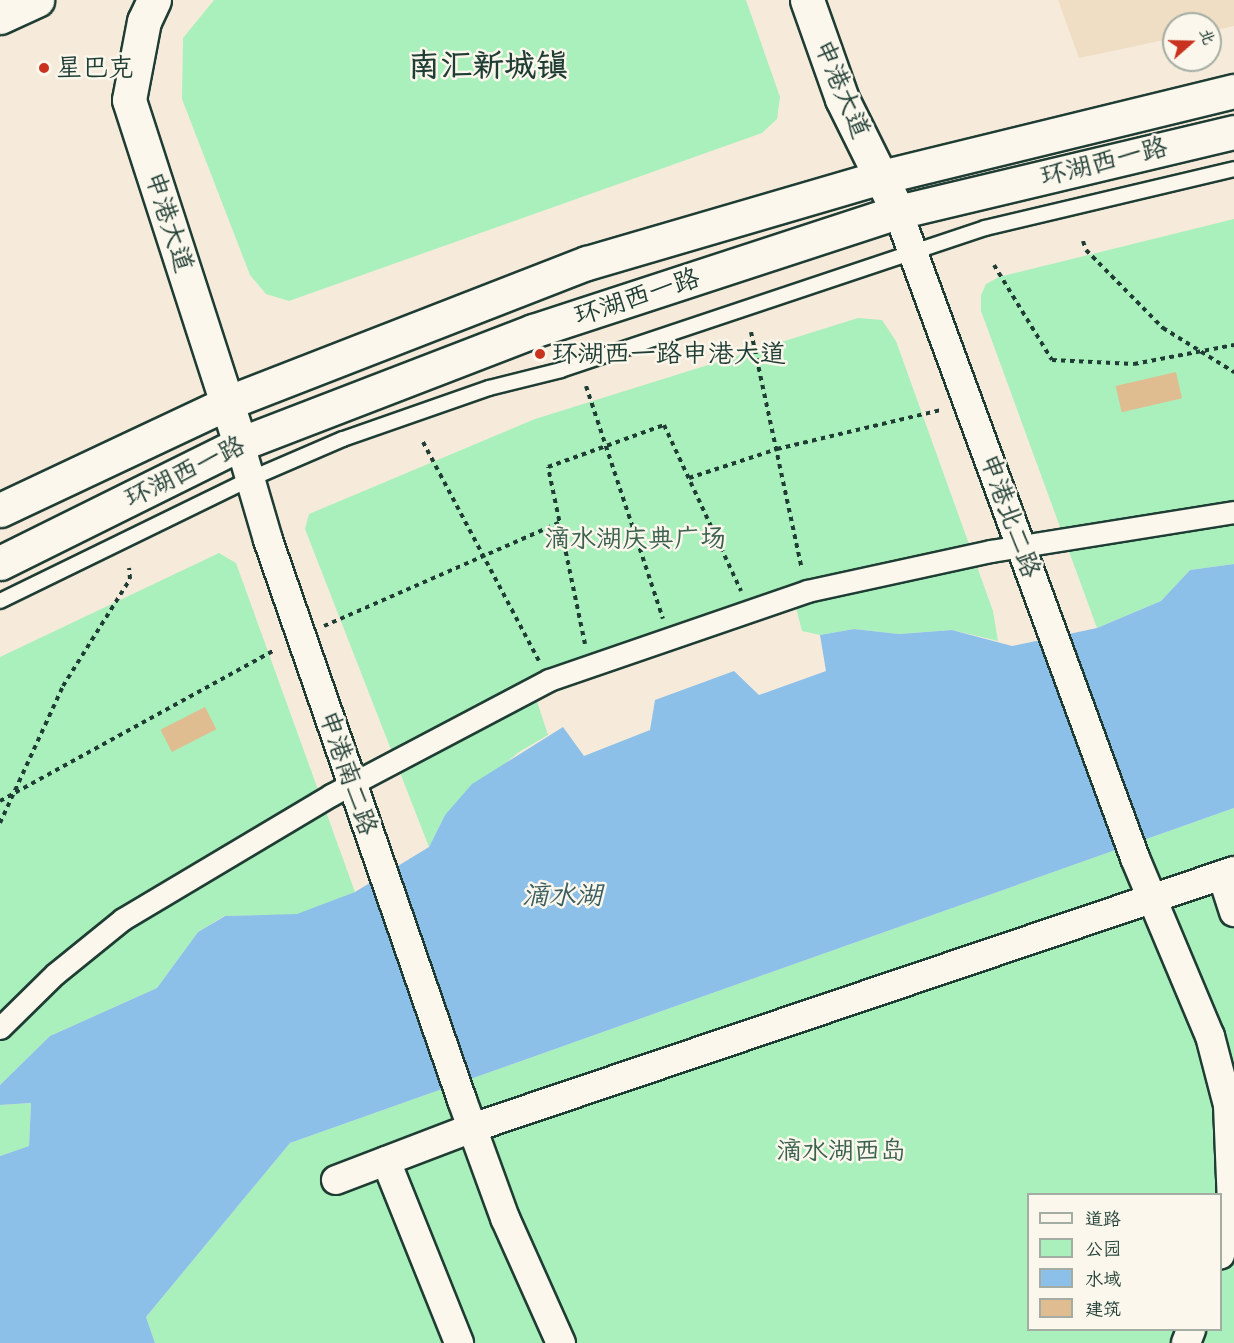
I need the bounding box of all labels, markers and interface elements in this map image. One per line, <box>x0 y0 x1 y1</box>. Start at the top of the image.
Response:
north arrow <box>1162 12 1222 72</box>
text: 北 <box>1195 26 1219 47</box>
street label: 申港大道 <box>807 35 877 143</box>
district label: 南汇新城镇 <box>408 47 568 85</box>
place label: 星巴克 <box>56 52 134 84</box>
marker: 星巴克 <box>37 61 51 75</box>
street label: 环湖西一路 <box>1037 131 1171 193</box>
street label: 申港大道 <box>138 168 200 276</box>
street label: 环湖西一路 <box>570 262 704 332</box>
place label: 环湖西一路申港大道 <box>552 338 786 370</box>
marker: 环湖西一路申港大道 <box>533 347 547 361</box>
street label: 环湖西一路 <box>120 429 250 515</box>
street label: 申港北二路 <box>973 450 1047 582</box>
park label: 滴水湖庆典广场 <box>544 523 726 555</box>
street label: 申港南二路 <box>312 706 384 840</box>
water label: 滴水湖 <box>522 880 602 912</box>
park label: 滴水湖西岛 <box>776 1135 906 1167</box>
legend <box>1027 1193 1222 1331</box>
text: 道路 <box>1085 1208 1121 1230</box>
text: 公园 <box>1085 1238 1121 1260</box>
text: 水域 <box>1085 1268 1121 1290</box>
text: 建筑 <box>1085 1298 1121 1320</box>

